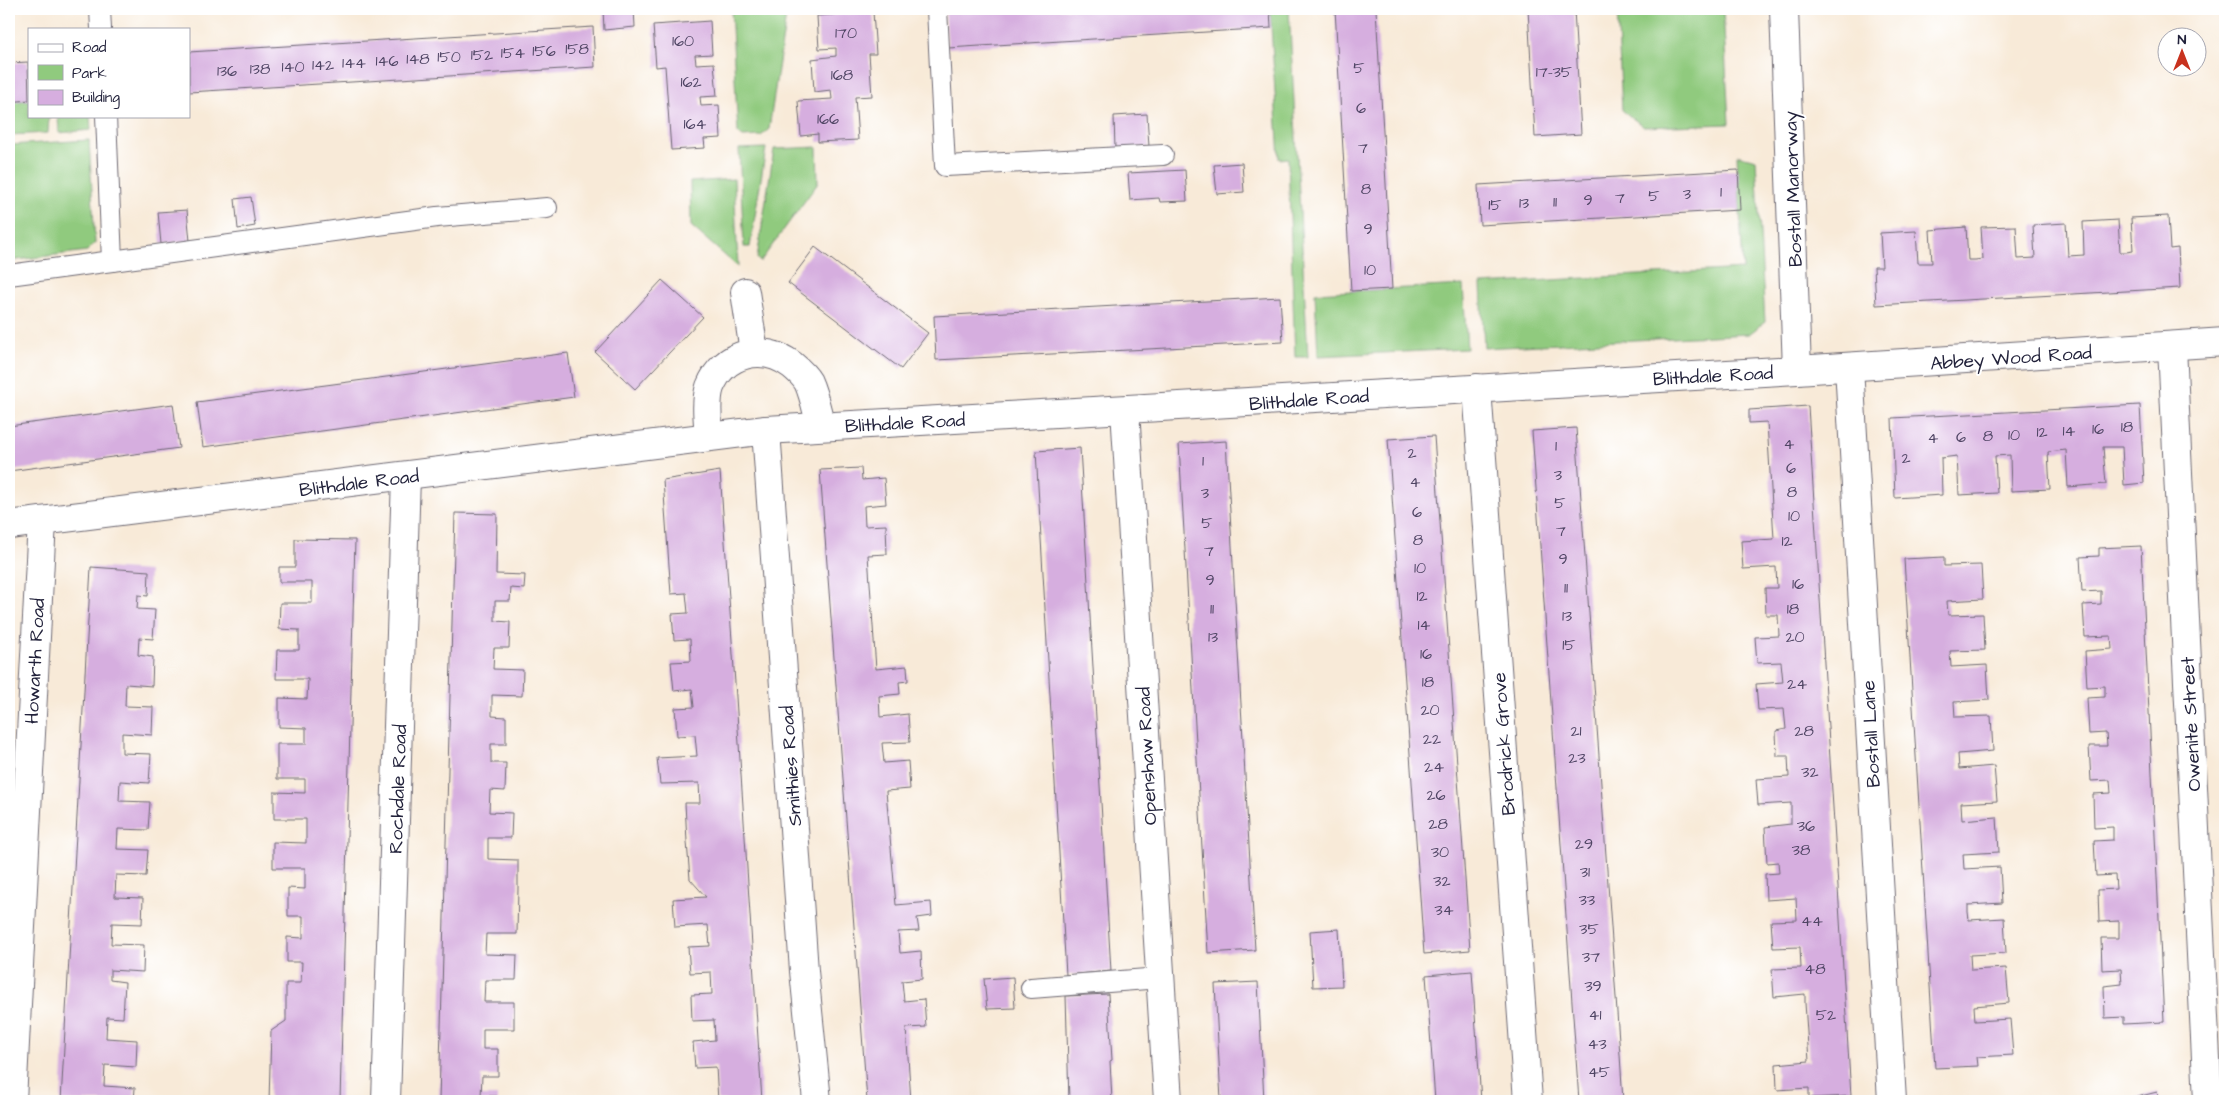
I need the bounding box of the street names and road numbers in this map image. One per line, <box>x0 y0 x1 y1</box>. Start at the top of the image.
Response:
street label: Bostall Manorway <box>1777 110 1811 267</box>
street label: Abbey Wood Road <box>1929 339 2093 379</box>
street label: Blithdale Road <box>1652 360 1774 393</box>
street label: Blithdale Road <box>1248 383 1370 418</box>
street label: Blithdale Road <box>844 407 966 440</box>
street label: Blithdale Road <box>298 463 421 504</box>
street label: Howarth Road <box>19 597 52 725</box>
street label: Owenite Street <box>2174 656 2209 792</box>
street label: Brodrick Grove <box>1486 671 1523 816</box>
street label: Bostall Lane <box>1855 680 1888 788</box>
street label: Openshaw Road <box>1130 686 1165 826</box>
street label: Smithies Road <box>774 704 809 827</box>
street label: Rochdale Road <box>383 724 414 854</box>

